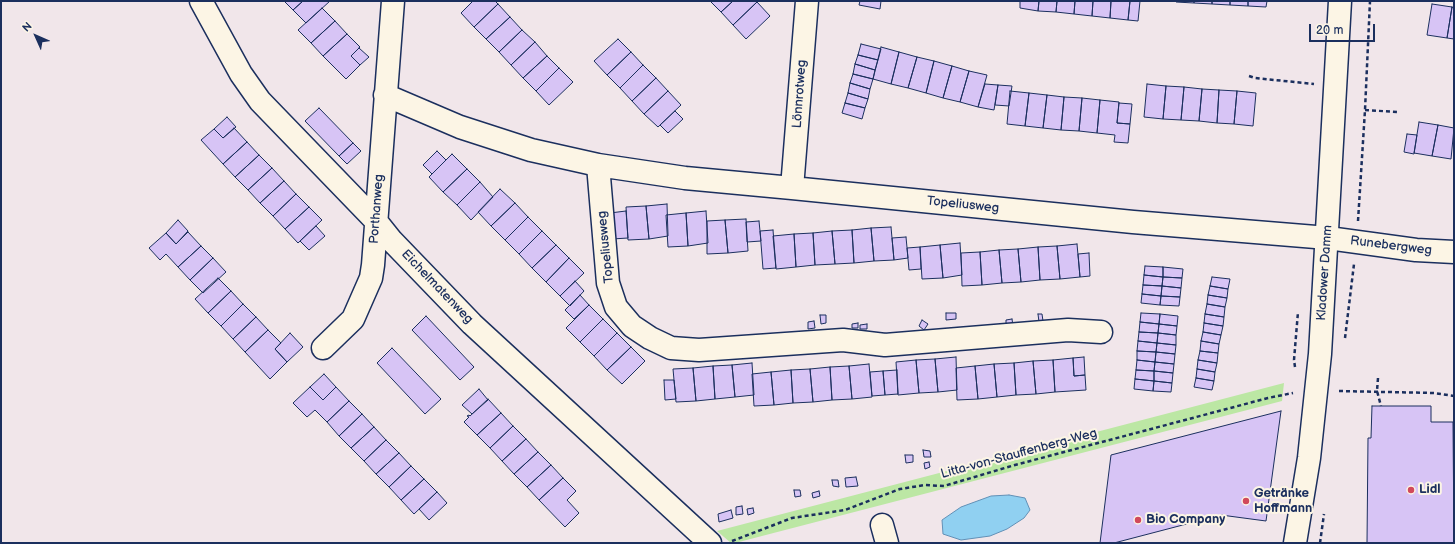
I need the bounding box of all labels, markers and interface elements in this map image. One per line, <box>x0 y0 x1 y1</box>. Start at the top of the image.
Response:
north arrow <box>16 16 56 56</box>
scale bar <box>1311 16 1377 42</box>
text: N <box>20 20 35 35</box>
text: 20 m <box>1316 23 1343 38</box>
street label: Lönnrotweg <box>790 59 810 129</box>
street label: Porthanweg <box>367 174 387 244</box>
street label: Topeliusweg <box>926 193 1000 217</box>
street label: Topeliusweg <box>594 210 618 284</box>
street label: Kladower Damm <box>1314 225 1336 321</box>
street label: Runebergweg <box>1349 233 1433 259</box>
street label: Eichelmatenweg <box>398 247 476 327</box>
street label: Litta-von-Stauffenberg-Weg <box>939 426 1099 482</box>
place label: Lidl <box>1419 482 1441 498</box>
marker: Lidl <box>1406 485 1416 495</box>
place label: Getränke Hoffmann <box>1254 486 1312 517</box>
marker: Getränke Hoffmann <box>1241 496 1251 506</box>
place label: Bio Company <box>1146 512 1225 528</box>
marker: Bio Company <box>1133 515 1143 525</box>

